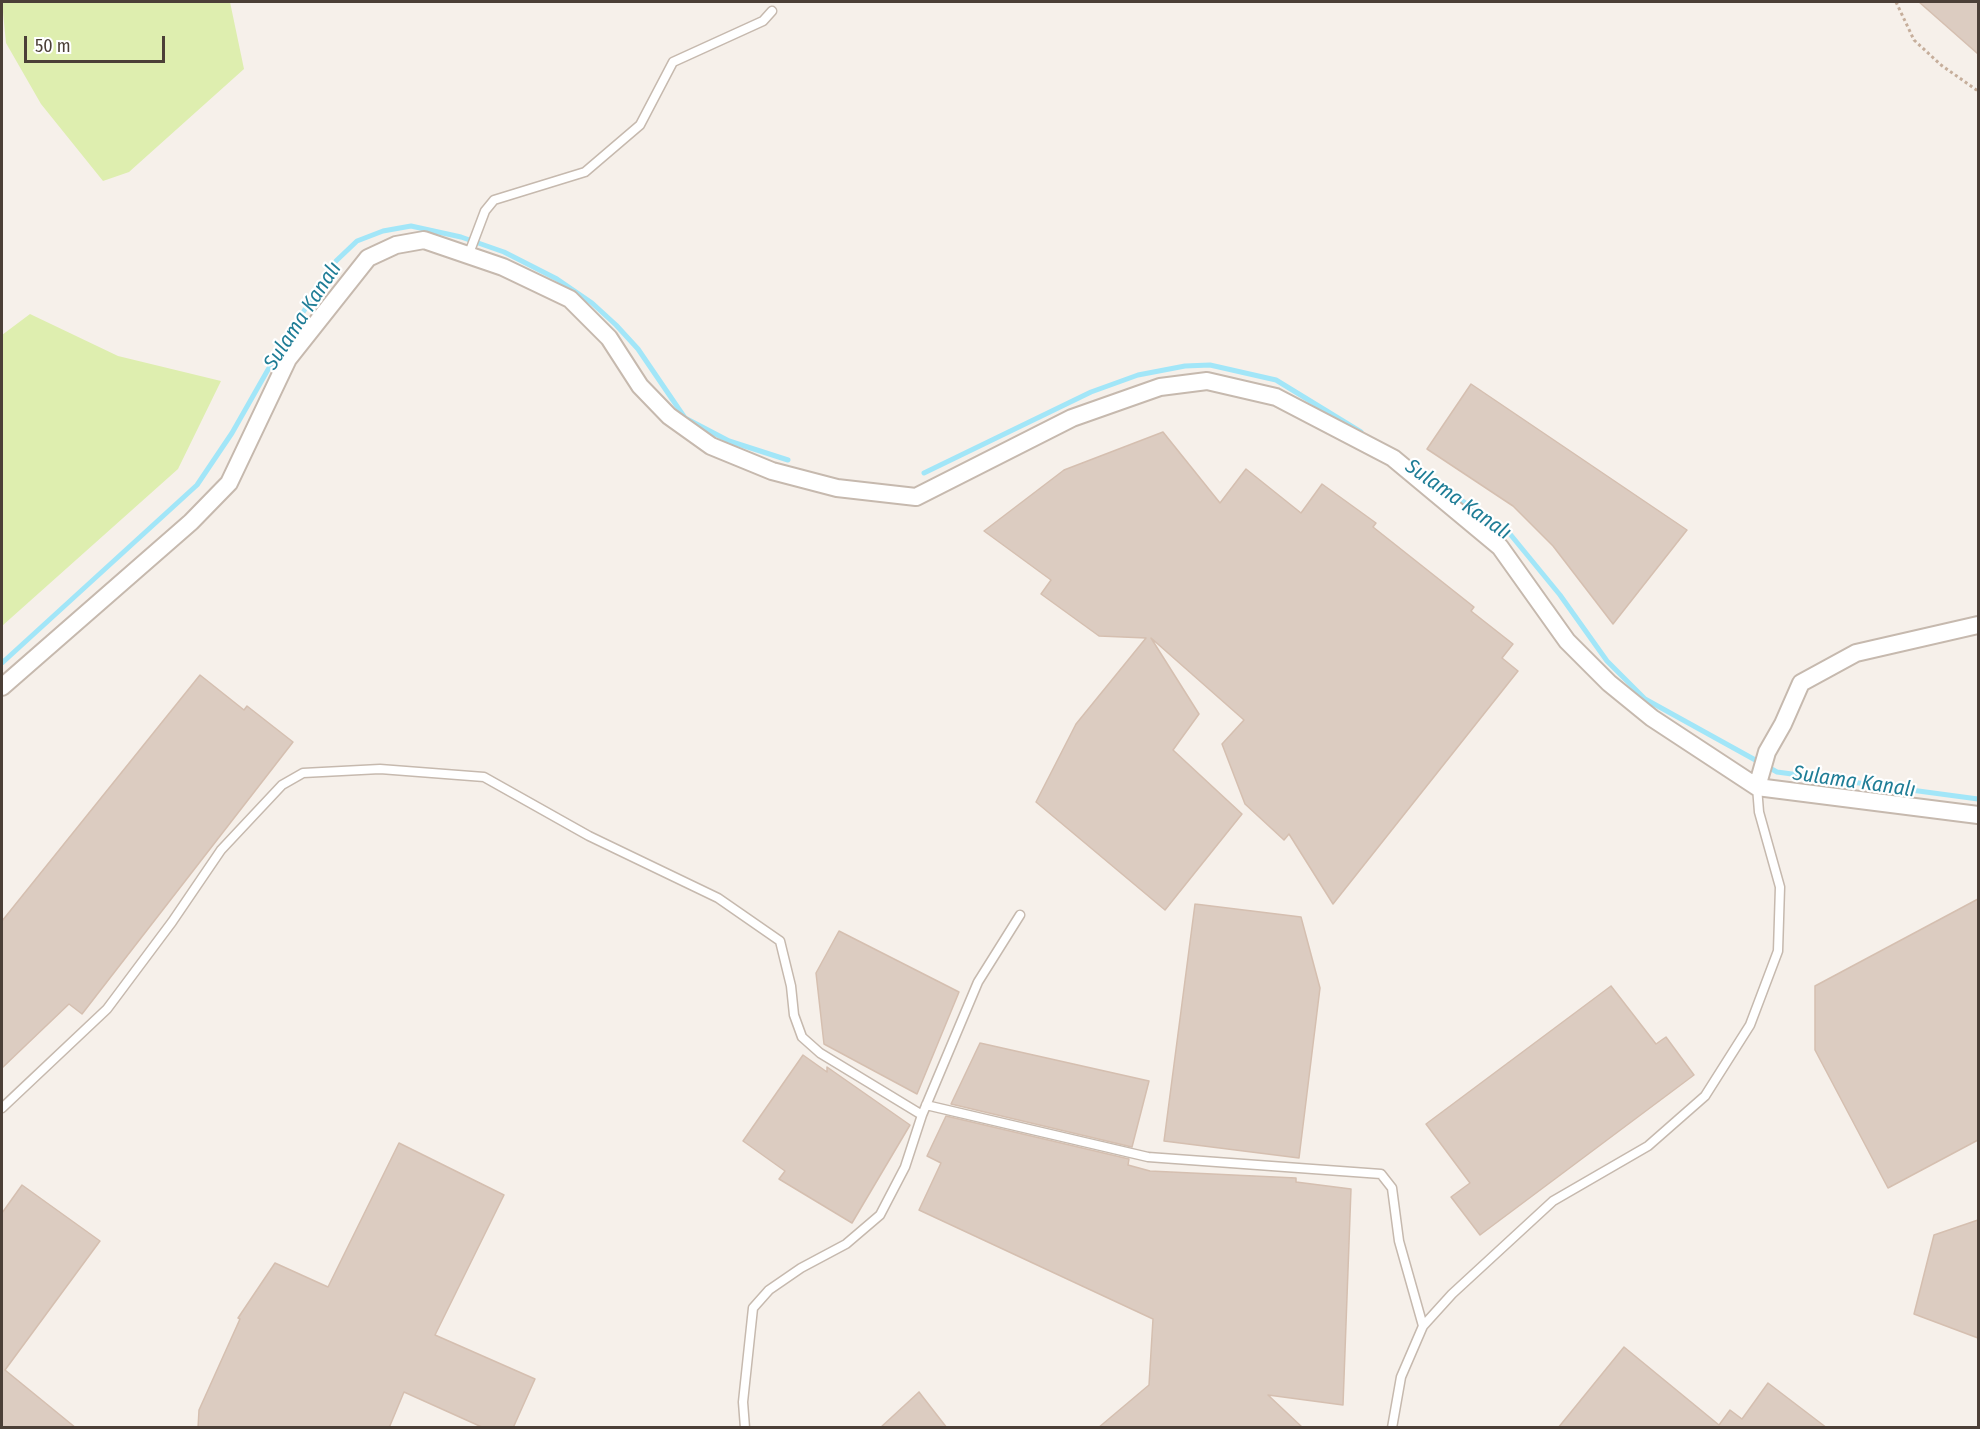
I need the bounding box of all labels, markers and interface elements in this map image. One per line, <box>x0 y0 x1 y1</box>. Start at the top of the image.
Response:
scale bar <box>27 24 168 62</box>
text: 50 m <box>35 35 71 57</box>
water label: Sulama Kanalı <box>259 257 347 375</box>
water label: Sulama Kanalı <box>1400 454 1516 546</box>
water label: Sulama Kanalı <box>1791 761 1917 803</box>

